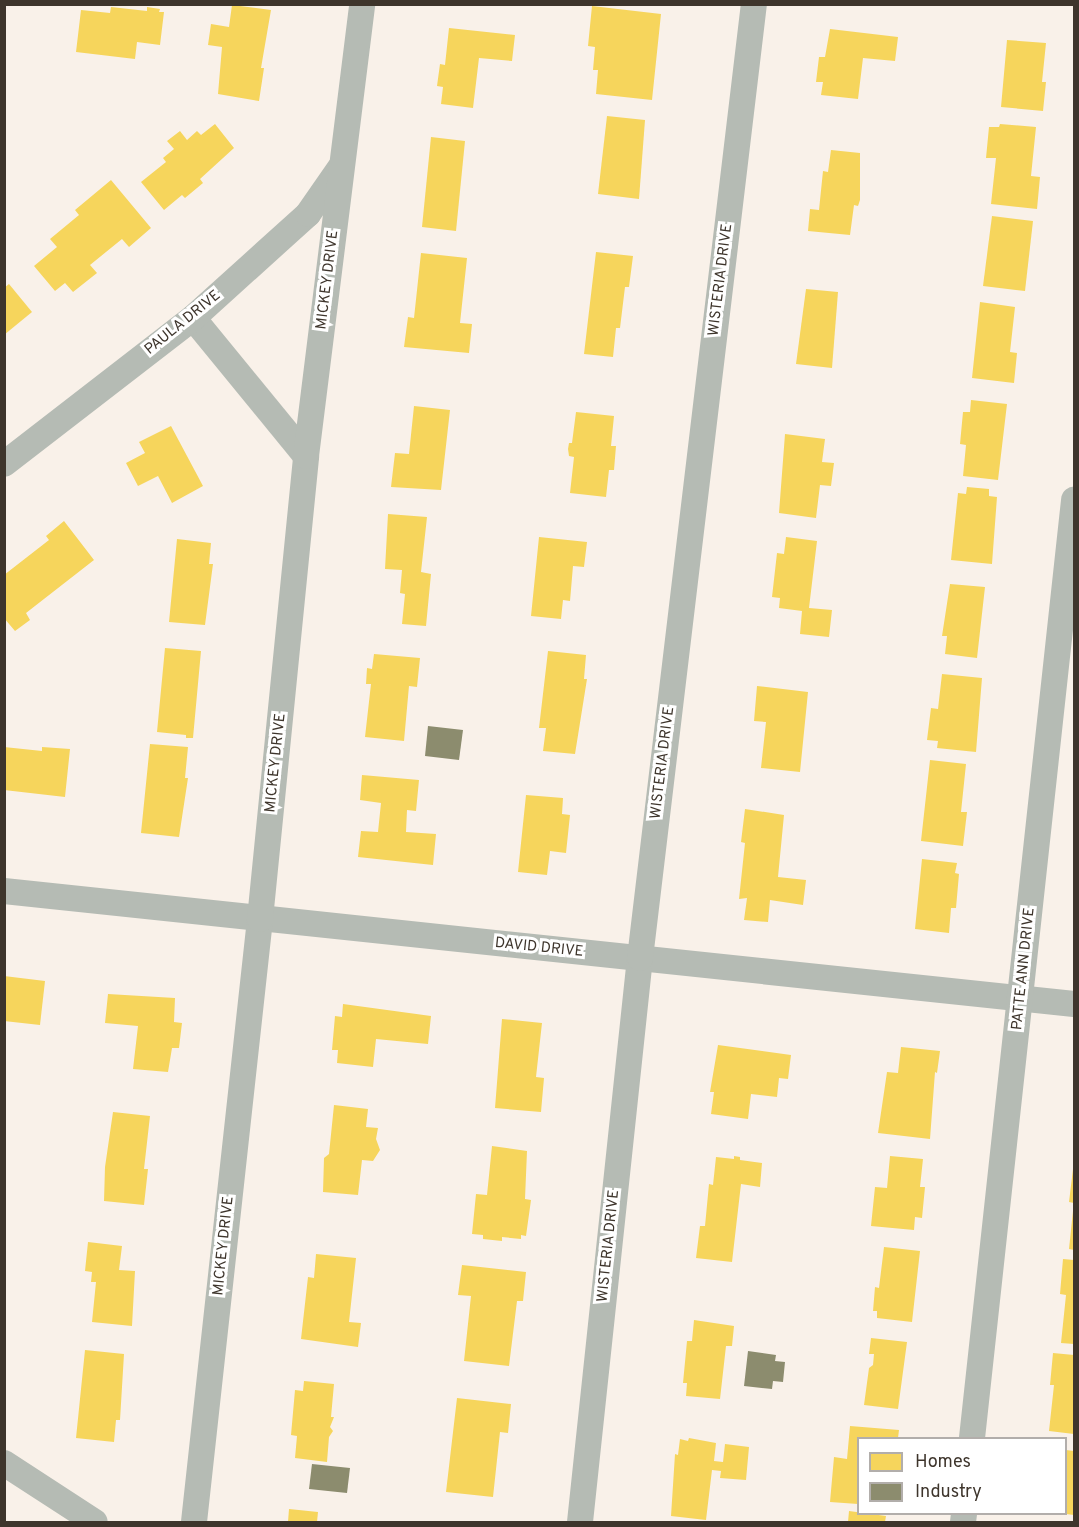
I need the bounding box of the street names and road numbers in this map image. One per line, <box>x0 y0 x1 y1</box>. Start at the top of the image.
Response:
street label: WISTERIA DRIVE <box>705 223 737 337</box>
street label: MICKEY DRIVE <box>313 229 343 331</box>
street label: PAULA DRIVE <box>141 287 225 359</box>
street label: WISTERIA DRIVE <box>647 706 679 820</box>
street label: MICKEY DRIVE <box>262 712 290 814</box>
street label: PATTE ANN DRIVE <box>1009 906 1039 1032</box>
street label: DAVID DRIVE <box>494 934 584 962</box>
street label: WISTERIA DRIVE <box>594 1189 624 1303</box>
street label: MICKEY DRIVE <box>210 1195 238 1297</box>

